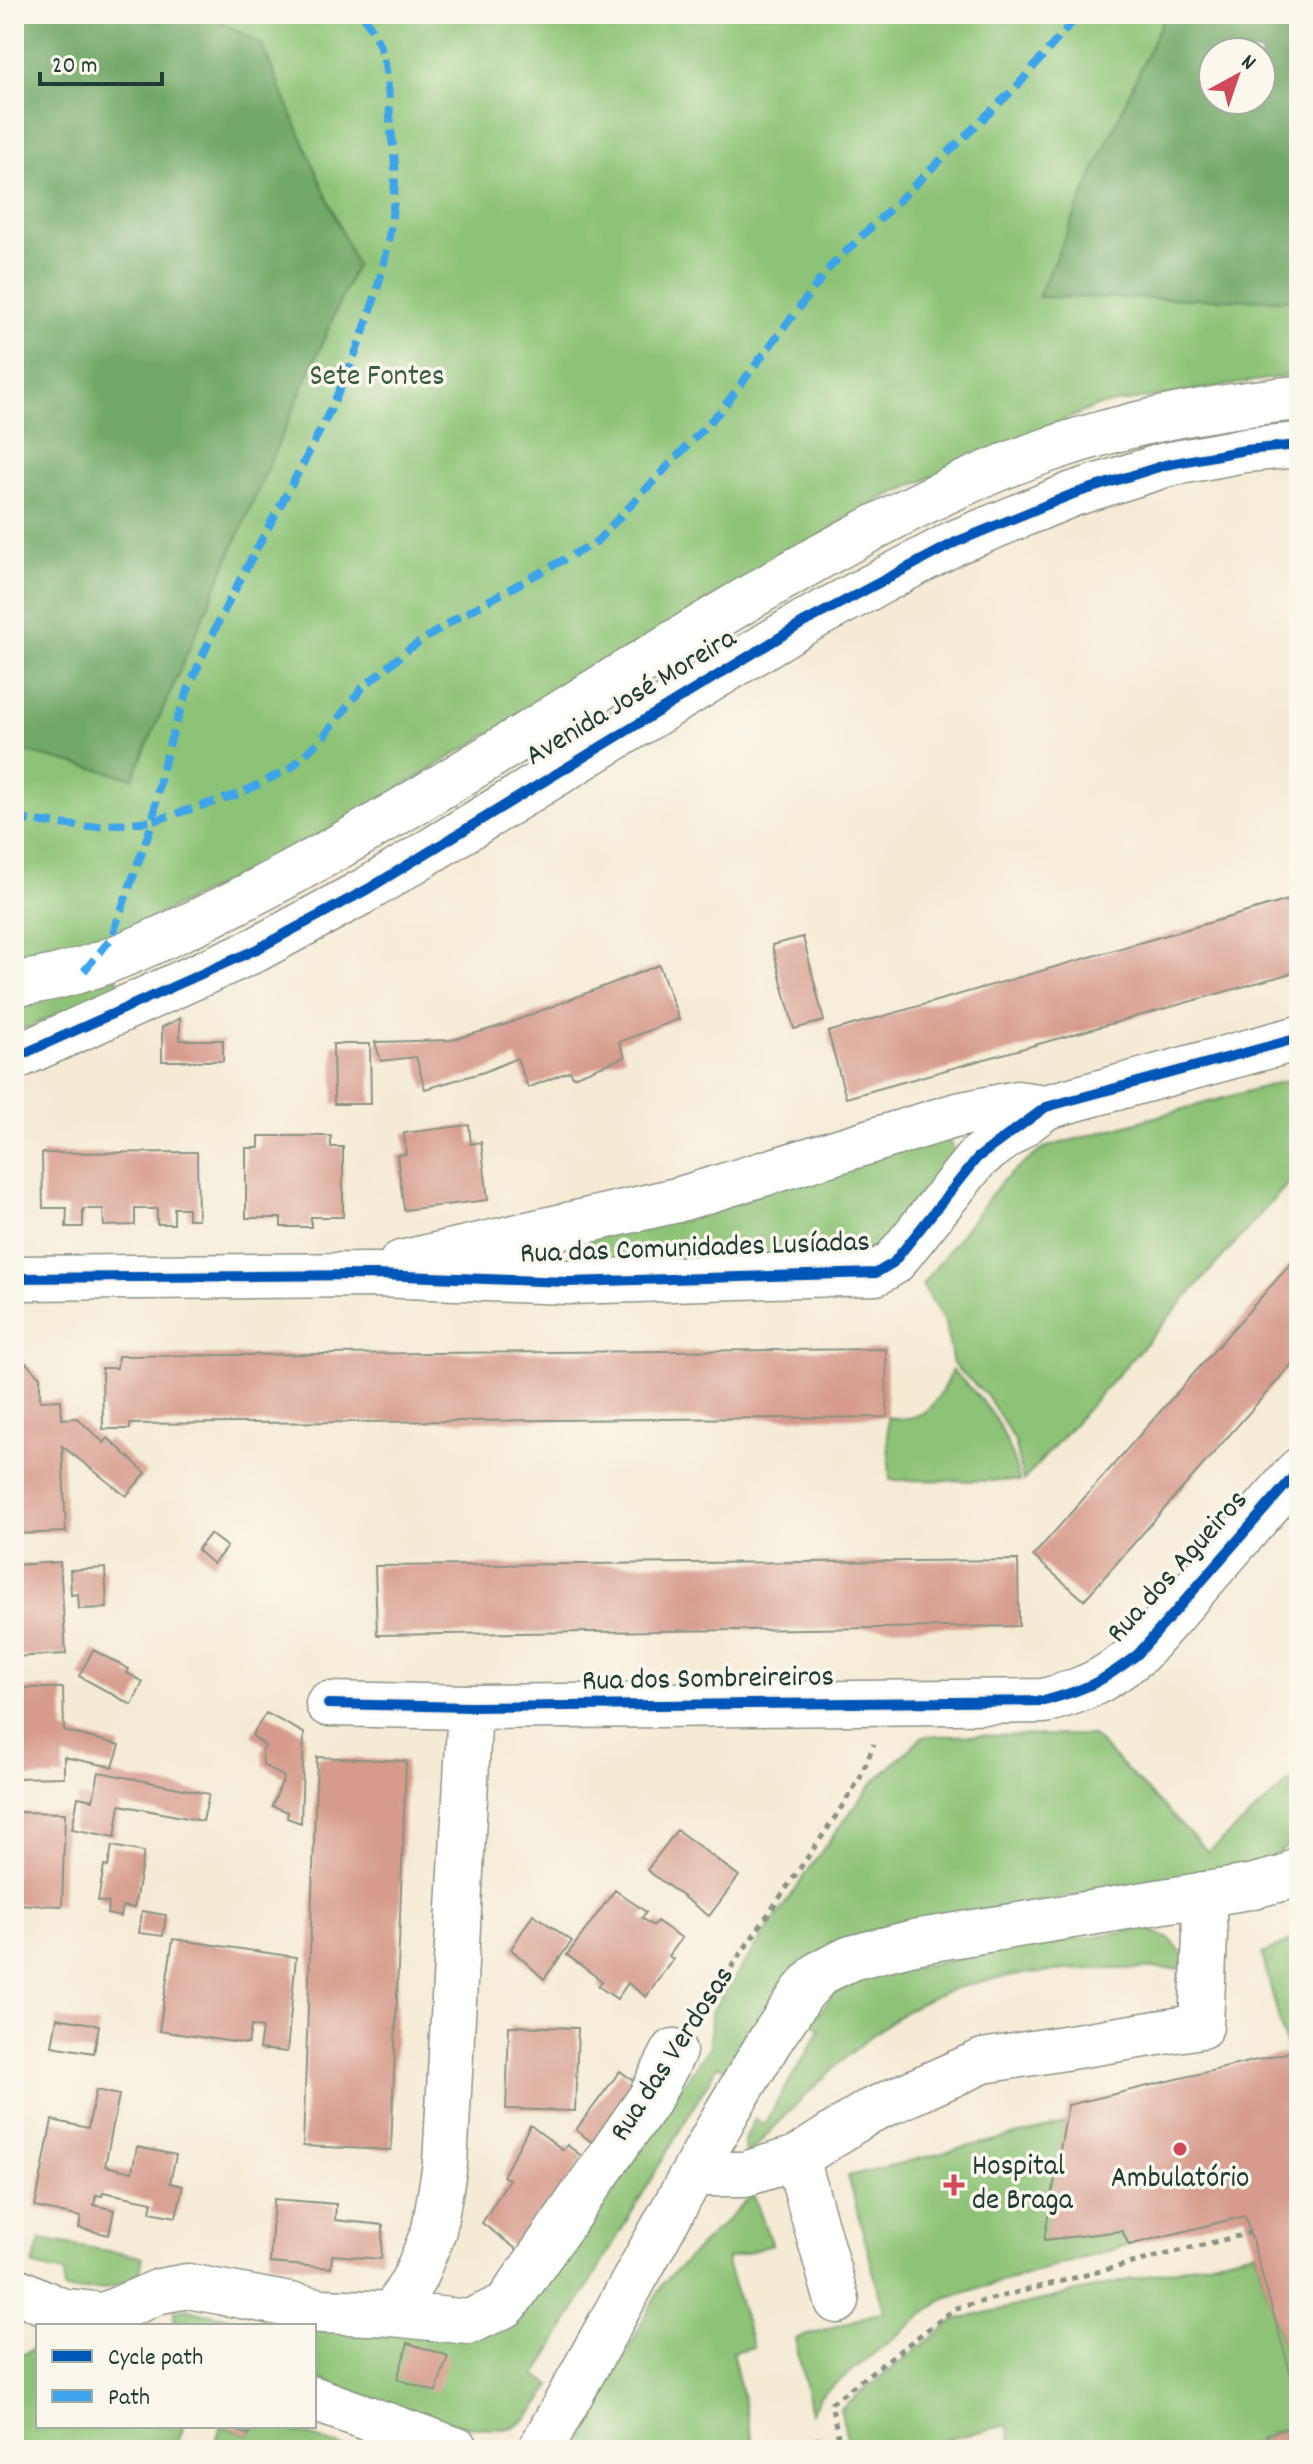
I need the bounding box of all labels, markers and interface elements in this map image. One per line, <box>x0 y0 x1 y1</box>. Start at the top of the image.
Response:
scale bar <box>40 36 162 86</box>
north arrow <box>1197 36 1277 116</box>
text: N <box>1233 48 1262 79</box>
text: 20 m <box>52 50 98 84</box>
park label: Sete Fontes <box>309 357 445 400</box>
street label: Avenida José Moreira <box>518 619 746 779</box>
street label: Rua das Comunidades Lusíadas <box>519 1222 871 1278</box>
street label: Rua dos Agueiros <box>1098 1482 1260 1654</box>
street label: Rua dos Sombreireiros <box>581 1657 835 1705</box>
street label: Rua das Verdosas <box>601 1959 747 2151</box>
marker: Ambulatório <box>1171 2140 1189 2158</box>
place label: Hospital de Braga <box>972 2147 1074 2224</box>
place label: Ambulatório <box>1111 2159 1249 2202</box>
marker: Hospital de Braga <box>943 2174 965 2196</box>
legend <box>36 2324 316 2428</box>
text: Cycle path <box>108 2342 203 2376</box>
text: Path <box>108 2382 150 2416</box>

